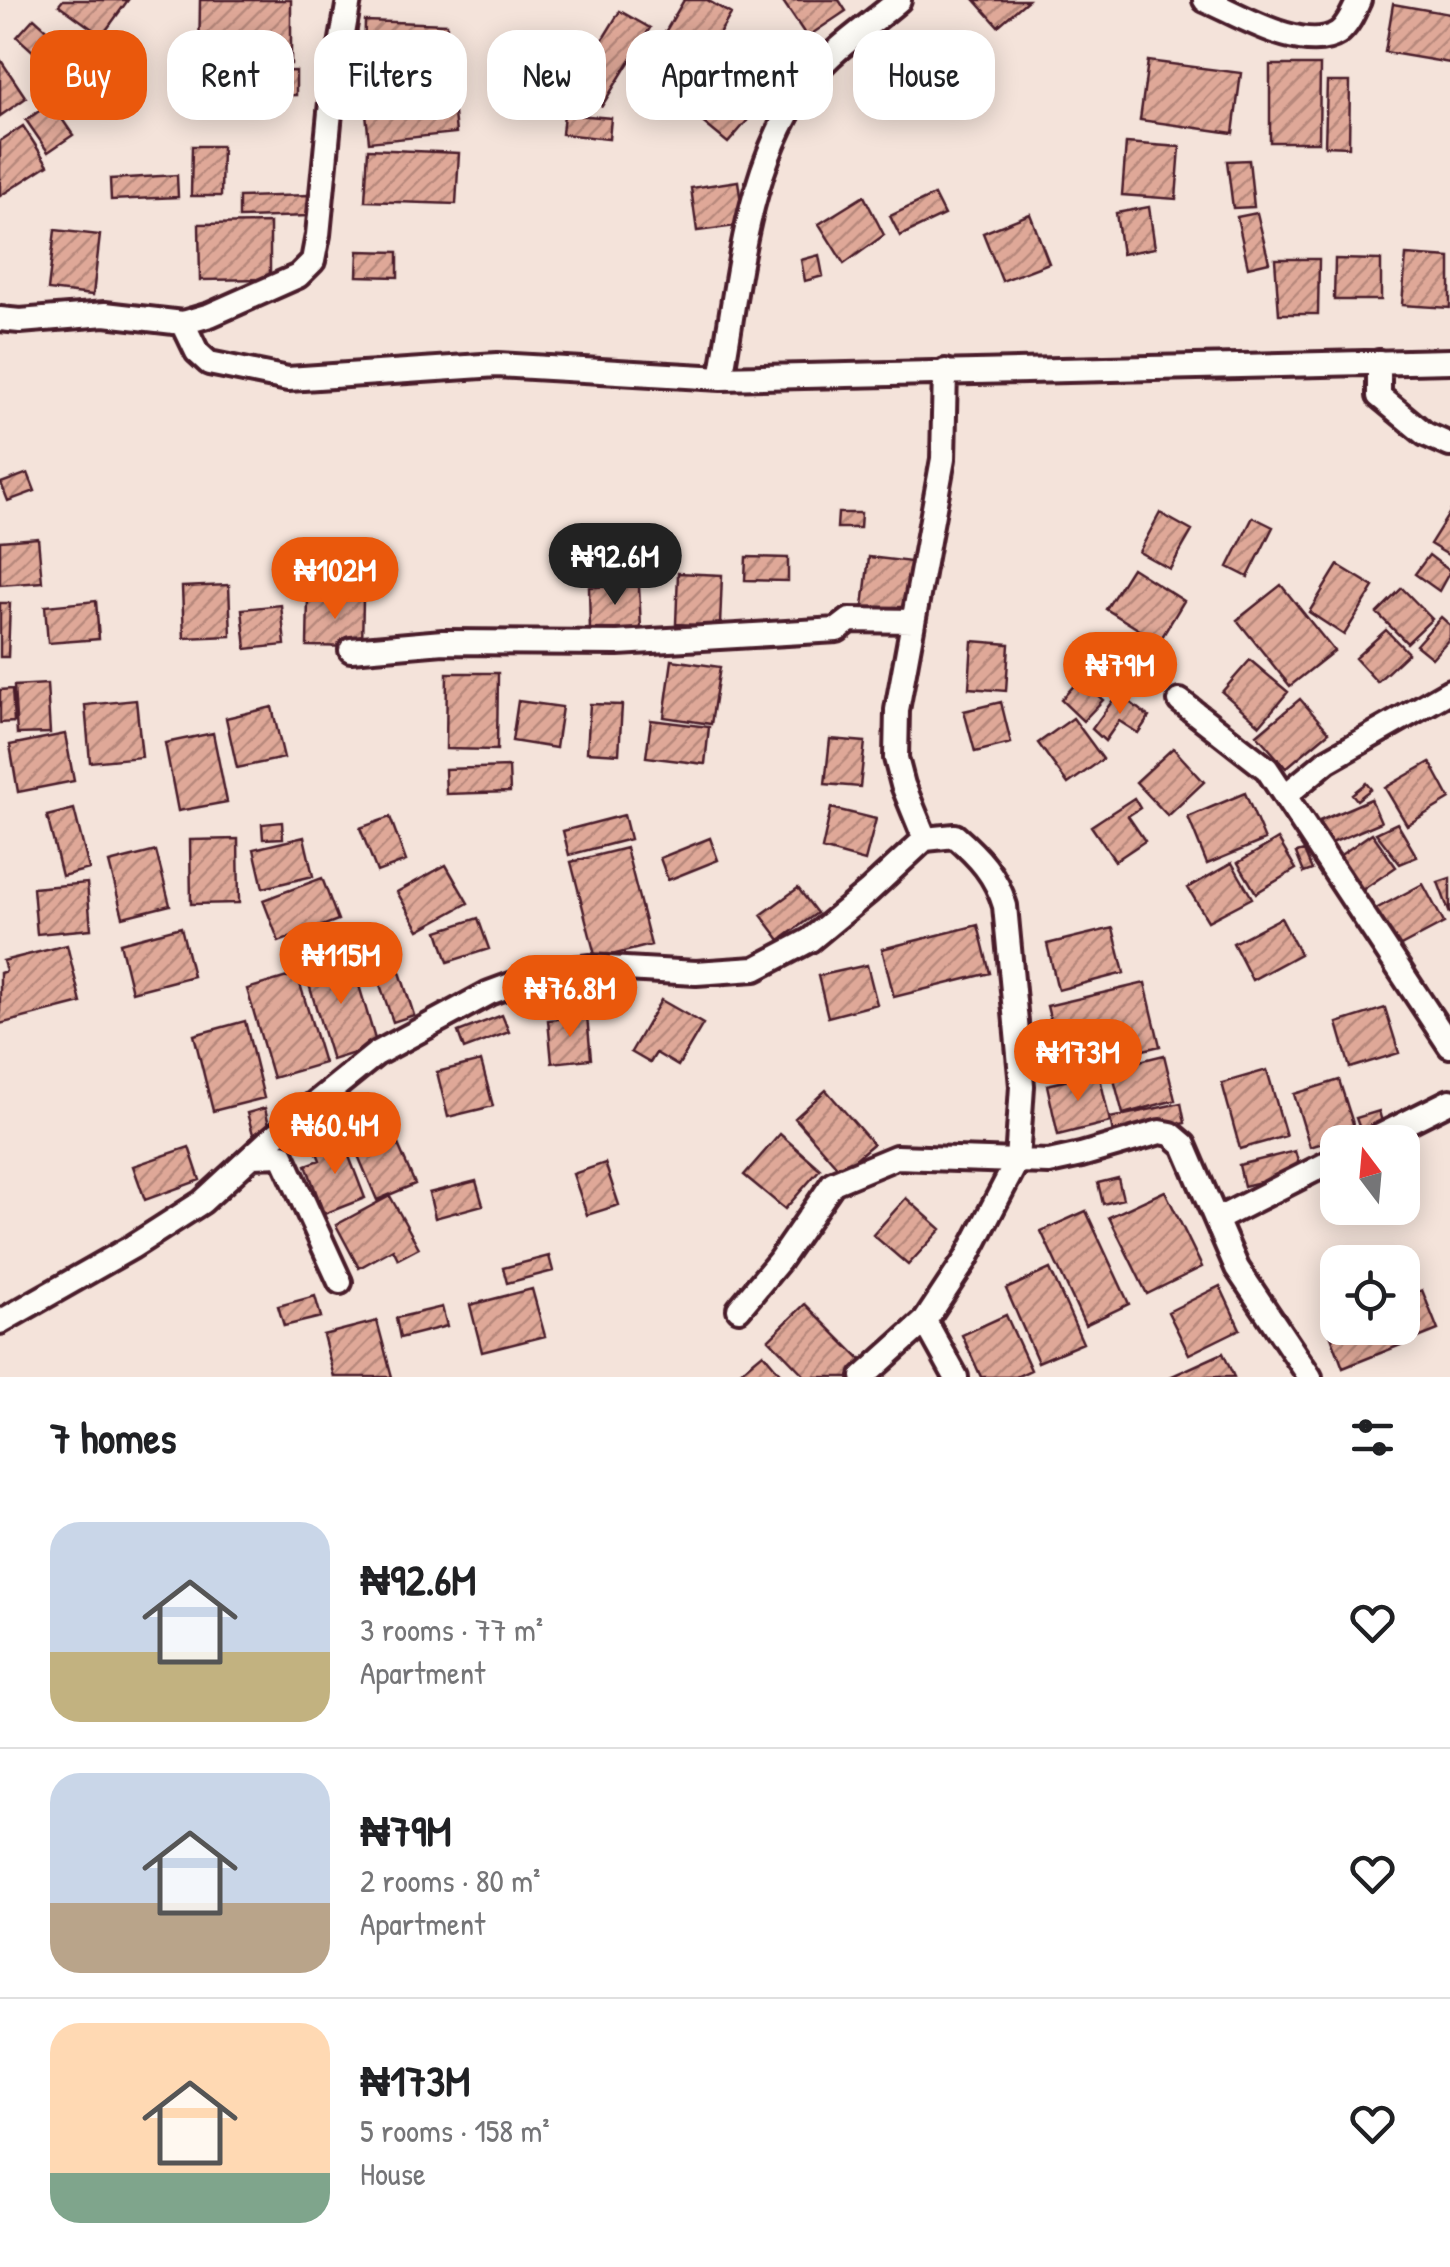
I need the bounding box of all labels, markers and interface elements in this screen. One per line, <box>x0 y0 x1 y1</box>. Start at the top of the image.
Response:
chip: Buy <box>30 30 147 120</box>
chip: Rent <box>167 30 294 120</box>
chip: Filters <box>314 30 467 120</box>
chip: New <box>487 30 606 120</box>
chip: Apartment <box>626 30 833 120</box>
chip: House <box>853 30 995 120</box>
pin: ₦92.6M <box>534 523 696 608</box>
text: ₦92.6M <box>571 534 659 577</box>
pin: ₦102M <box>265 537 405 622</box>
text: ₦102M <box>293 548 377 591</box>
pin: ₦79M <box>1061 632 1179 717</box>
text: ₦79M <box>1085 643 1155 686</box>
pin: ₦115M <box>271 922 411 1007</box>
text: ₦115M <box>302 933 380 976</box>
pin: ₦76.8M <box>489 955 651 1040</box>
text: ₦76.8M <box>524 966 616 1009</box>
pin: ₦173M <box>1008 1019 1148 1104</box>
text: ₦173M <box>1036 1030 1120 1073</box>
pin: ₦60.4M <box>254 1092 416 1177</box>
text: ₦60.4M <box>291 1103 379 1146</box>
north arrow <box>1320 1125 1420 1225</box>
map controls <box>1320 1125 1420 1345</box>
button: locate <box>1320 1245 1420 1345</box>
text: 7 homes <box>50 1409 176 1466</box>
icon: filters <box>1345 1410 1400 1465</box>
text: ₦92.6M <box>360 1551 476 1608</box>
icon: home <box>130 1562 250 1682</box>
icon: heart <box>1345 1595 1400 1650</box>
text: 3 rooms · 77 m² <box>360 1608 543 1651</box>
text: Apartment <box>360 1651 485 1694</box>
text: ₦79M <box>360 1802 452 1859</box>
icon: home <box>130 1813 250 1933</box>
icon: heart <box>1345 1846 1400 1901</box>
text: 2 rooms · 80 m² <box>360 1859 540 1902</box>
text: Apartment <box>360 1902 485 1945</box>
text: ₦173M <box>360 2052 470 2109</box>
icon: home <box>130 2063 250 2183</box>
icon: heart <box>1345 2096 1400 2151</box>
text: 5 rooms · 158 m² <box>360 2109 550 2152</box>
text: House <box>360 2152 426 2195</box>

